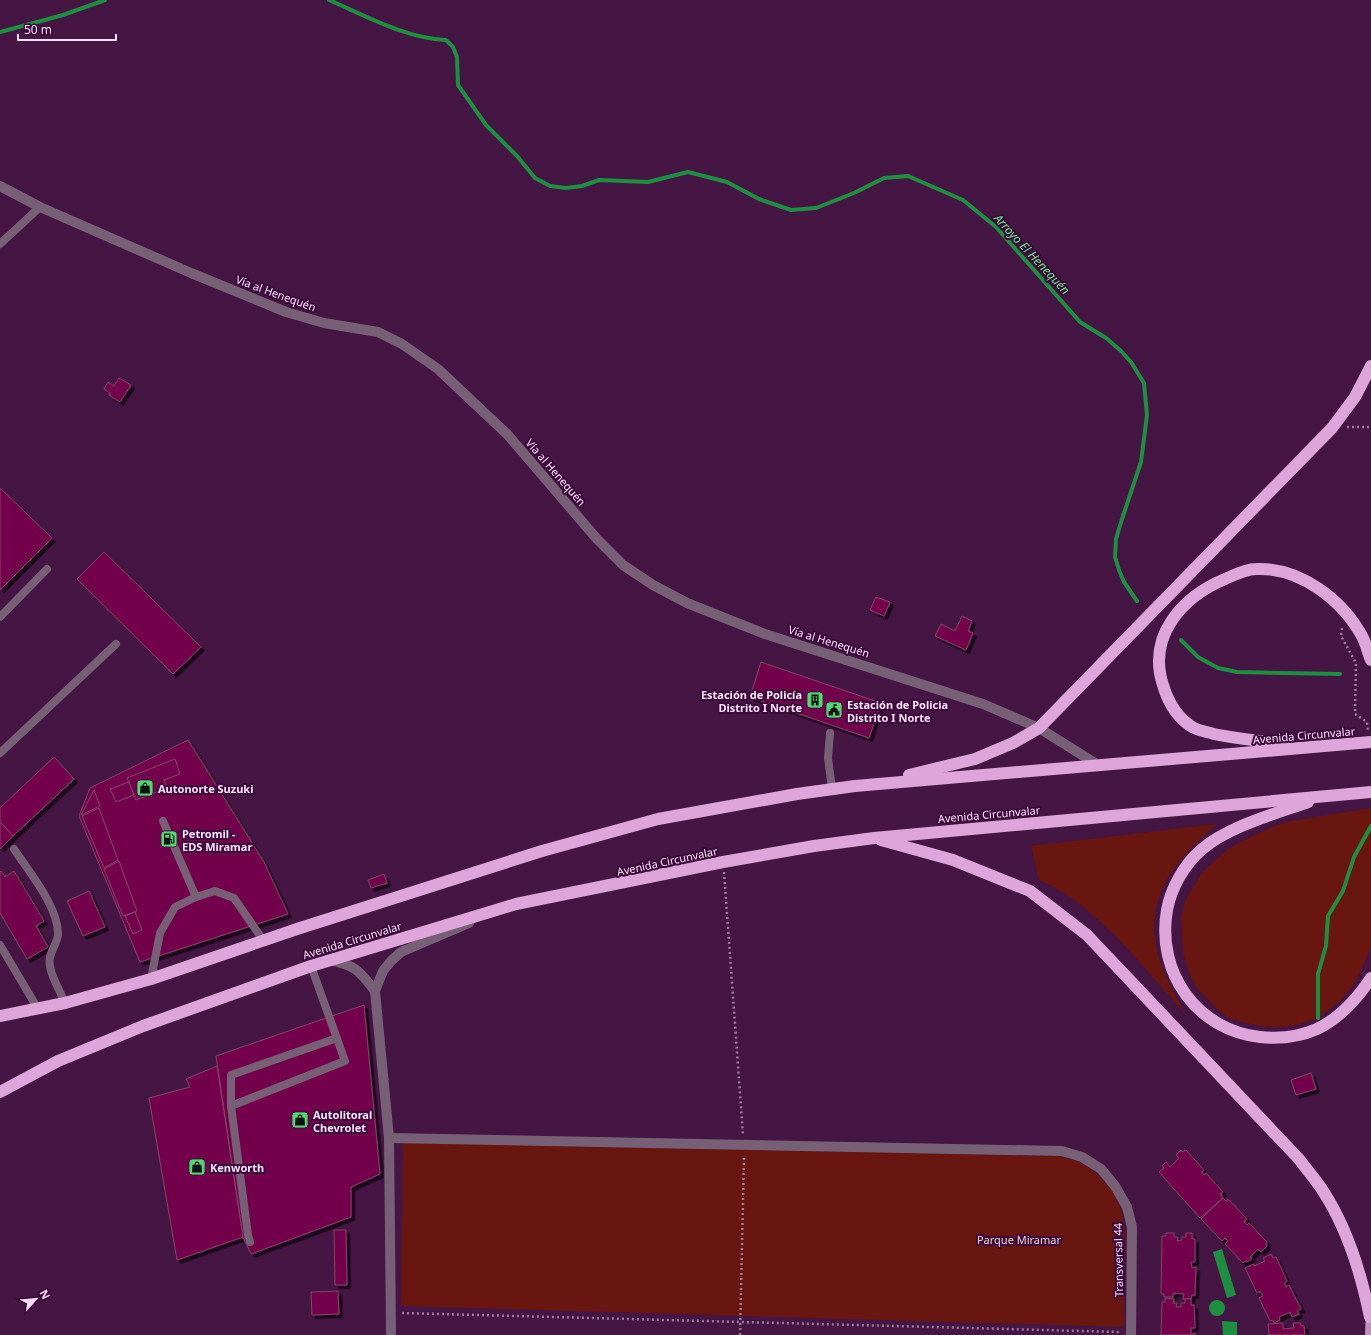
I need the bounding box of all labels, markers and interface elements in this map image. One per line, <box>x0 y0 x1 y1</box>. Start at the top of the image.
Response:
scale bar <box>18 16 116 42</box>
text: 50 m <box>24 21 52 38</box>
water label: Arroyo El Henequén <box>990 209 1074 298</box>
street label: Vía al Henequén <box>234 272 318 314</box>
street label: Vía al Henequén <box>523 435 589 509</box>
street label: Vía al Henequén <box>787 622 871 660</box>
place label: Estación de Policía Distrito I Norte <box>701 687 802 715</box>
building icon: Estación de Policía Distrito I Norte <box>805 690 825 710</box>
place label: Estación de Policia Distrito I Norte <box>847 697 948 725</box>
public building icon: Estación de Policia Distrito I Norte <box>824 700 844 720</box>
street label: Avenida Circunvalar <box>1252 723 1356 747</box>
shop icon: Autonorte Suzuki <box>135 778 155 798</box>
place label: Autonorte Suzuki <box>158 781 253 796</box>
street label: Avenida Circunvalar <box>937 802 1041 826</box>
place label: Petromil - EDS Miramar <box>182 826 252 854</box>
fuel station icon: Petromil - EDS Miramar <box>159 829 179 849</box>
street label: Avenida Circunvalar <box>615 843 719 879</box>
street label: Avenida Circunvalar <box>301 918 404 962</box>
place label: Autolitoral Chevrolet <box>313 1107 372 1135</box>
shop icon: Autolitoral Chevrolet <box>290 1110 310 1130</box>
shop icon: Kenworth <box>187 1157 207 1177</box>
place label: Kenworth <box>210 1160 264 1175</box>
street label: Transversal 44 <box>1110 1222 1126 1297</box>
park label: Parque Miramar <box>977 1232 1061 1247</box>
north arrow <box>16 1279 56 1319</box>
text: N <box>37 1287 54 1302</box>

